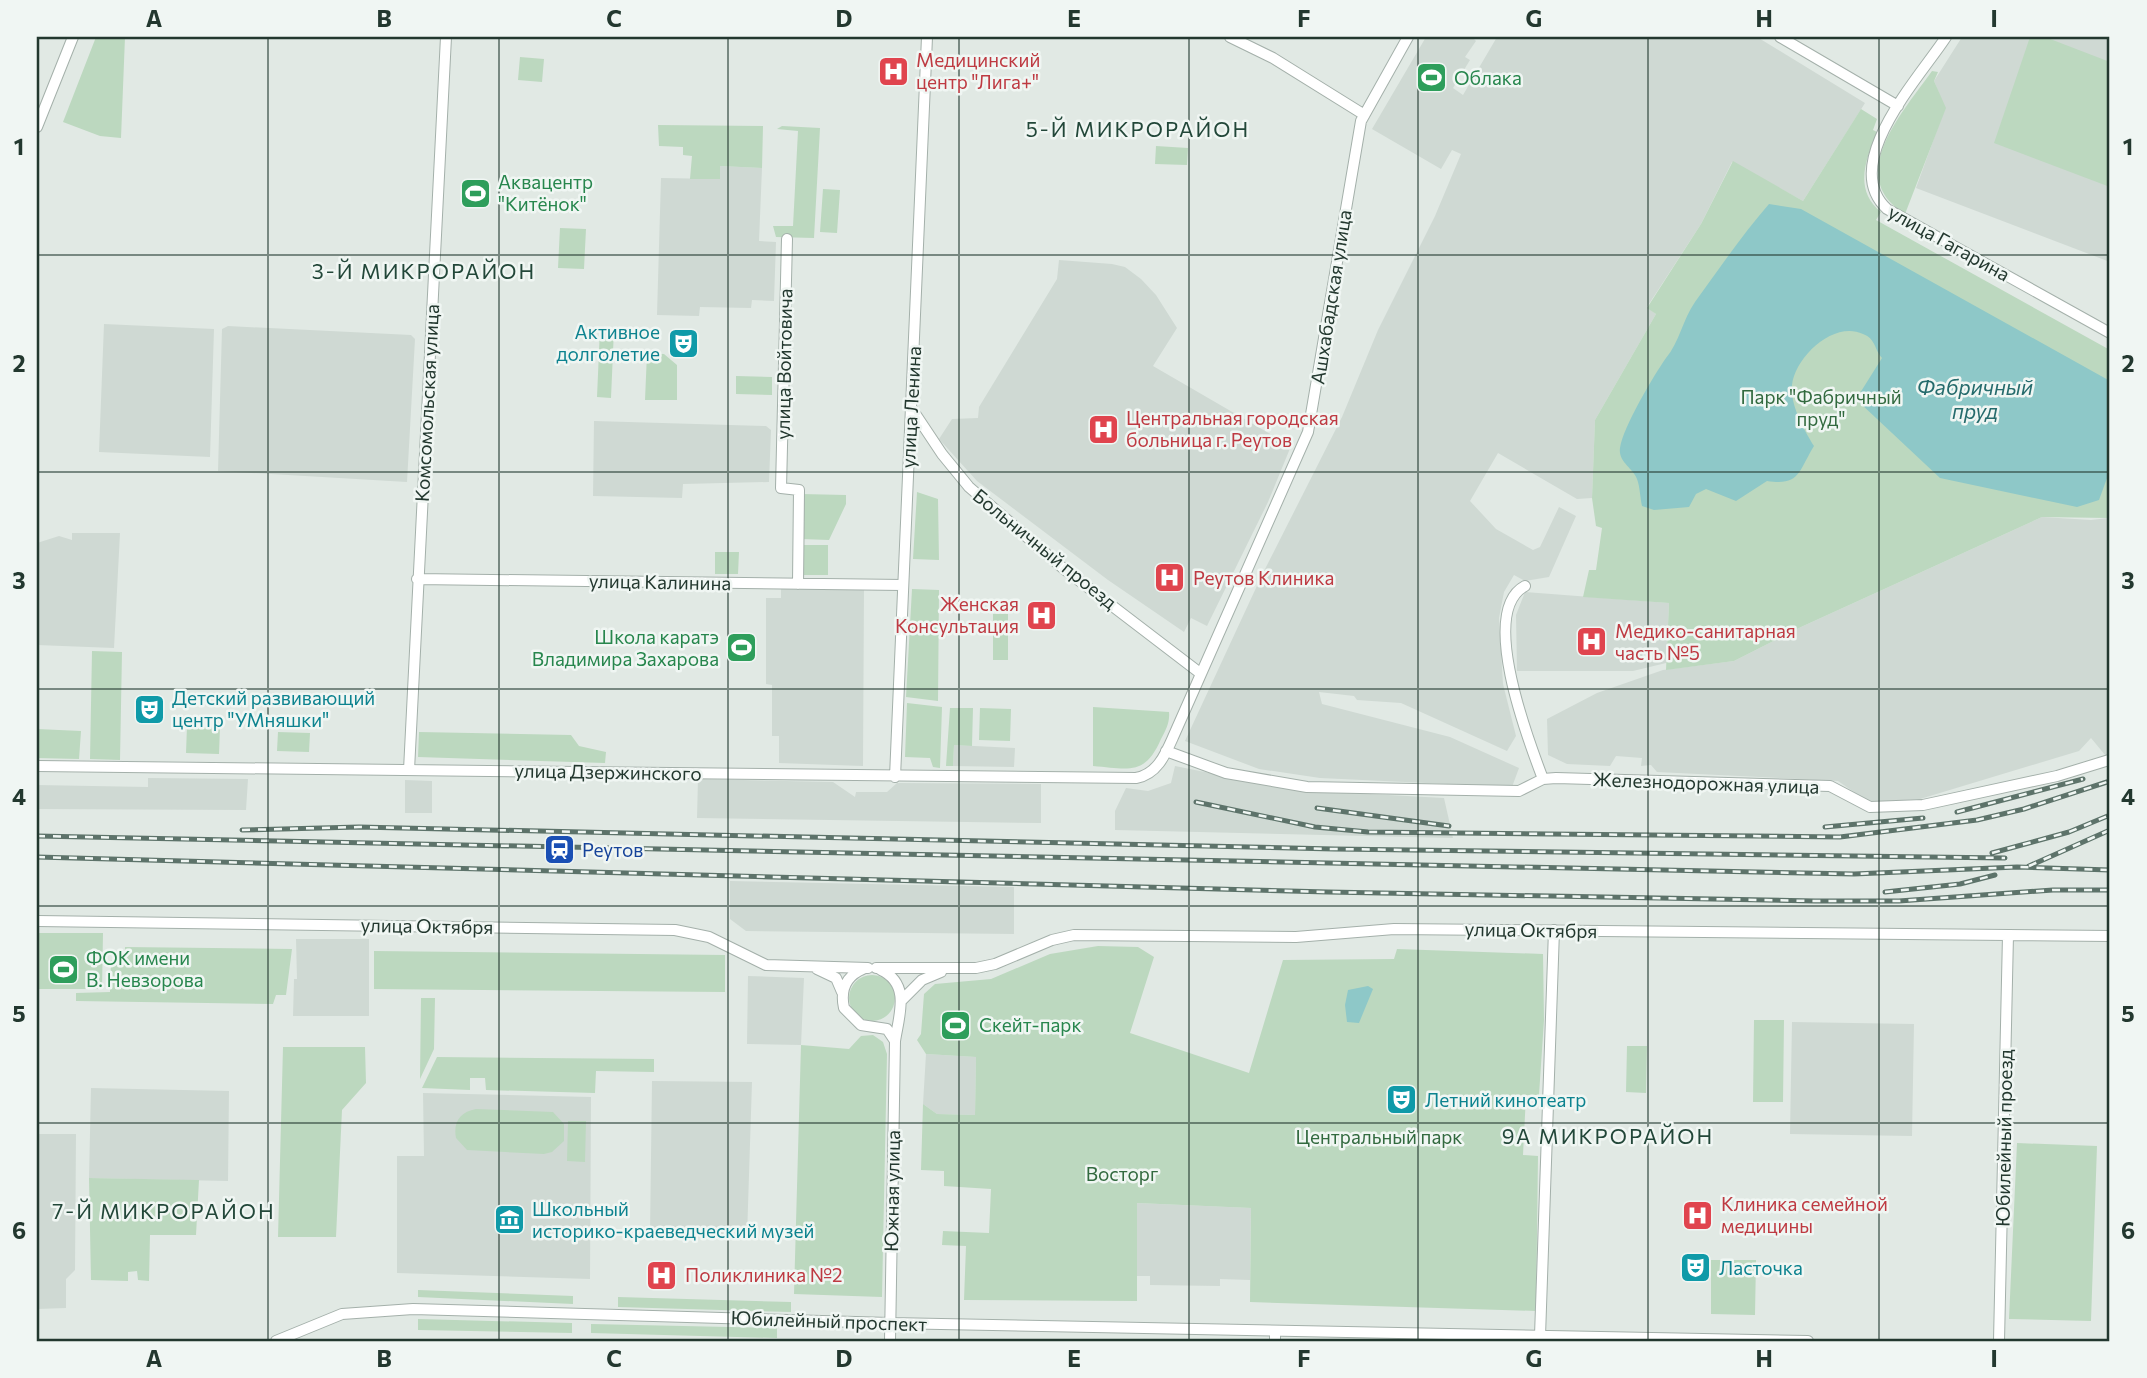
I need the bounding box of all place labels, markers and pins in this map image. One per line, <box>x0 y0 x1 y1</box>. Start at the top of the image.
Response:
place label: Медицинский центр "Лига+" <box>916 48 1040 93</box>
hospital icon: Медицинский центр "Лига+" <box>876 54 910 88</box>
sports icon: Облака <box>1414 61 1448 95</box>
place label: Облака <box>1454 66 1522 89</box>
place label: Аквацентр "Китёнок" <box>498 170 593 215</box>
sports icon: Аквацентр "Китёнок" <box>458 176 492 210</box>
place label: Активное долголетие <box>556 320 660 365</box>
theatre icon: Активное долголетие <box>666 326 700 360</box>
place label: Центральная городская больница г. Реутов <box>1126 406 1339 451</box>
hospital icon: Центральная городская больница г. Реутов <box>1086 412 1120 446</box>
hospital icon: Реутов Клиника <box>1153 561 1187 595</box>
place label: Реутов Клиника <box>1193 566 1334 589</box>
place label: Женская Консультация <box>895 592 1019 637</box>
hospital icon: Женская Консультация <box>1025 598 1059 632</box>
place label: Медико-санитарная часть №5 <box>1615 619 1796 664</box>
place label: Школа каратэ Владимира Захарова <box>532 625 719 670</box>
hospital icon: Медико-санитарная часть №5 <box>1575 625 1609 659</box>
sports icon: Школа каратэ Владимира Захарова <box>725 631 759 665</box>
place label: Детский развивающий центр "УМняшки" <box>172 686 375 731</box>
theatre icon: Детский развивающий центр "УМняшки" <box>132 692 166 726</box>
station icon: Реутов <box>542 833 576 867</box>
place label: Реутов <box>582 838 643 861</box>
place label: ФОК имени В. Невзорова <box>86 946 204 991</box>
sports icon: ФОК имени В. Невзорова <box>46 952 80 986</box>
sports icon: Скейт-парк <box>939 1008 973 1042</box>
place label: Скейт-парк <box>979 1013 1082 1036</box>
theatre icon: Летний кинотеатр <box>1385 1083 1419 1117</box>
place label: Летний кинотеатр <box>1425 1088 1586 1111</box>
place label: Клиника семейной медицины <box>1721 1192 1888 1237</box>
place label: Школьный историко-краеведческий музей <box>532 1197 814 1242</box>
hospital icon: Клиника семейной медицины <box>1681 1198 1715 1232</box>
museum icon: Школьный историко-краеведческий музей <box>492 1203 526 1237</box>
theatre icon: Ласточка <box>1679 1251 1713 1285</box>
place label: Ласточка <box>1719 1256 1803 1279</box>
hospital icon: Поликлиника №2 <box>645 1258 679 1292</box>
place label: Поликлиника №2 <box>685 1263 842 1286</box>

